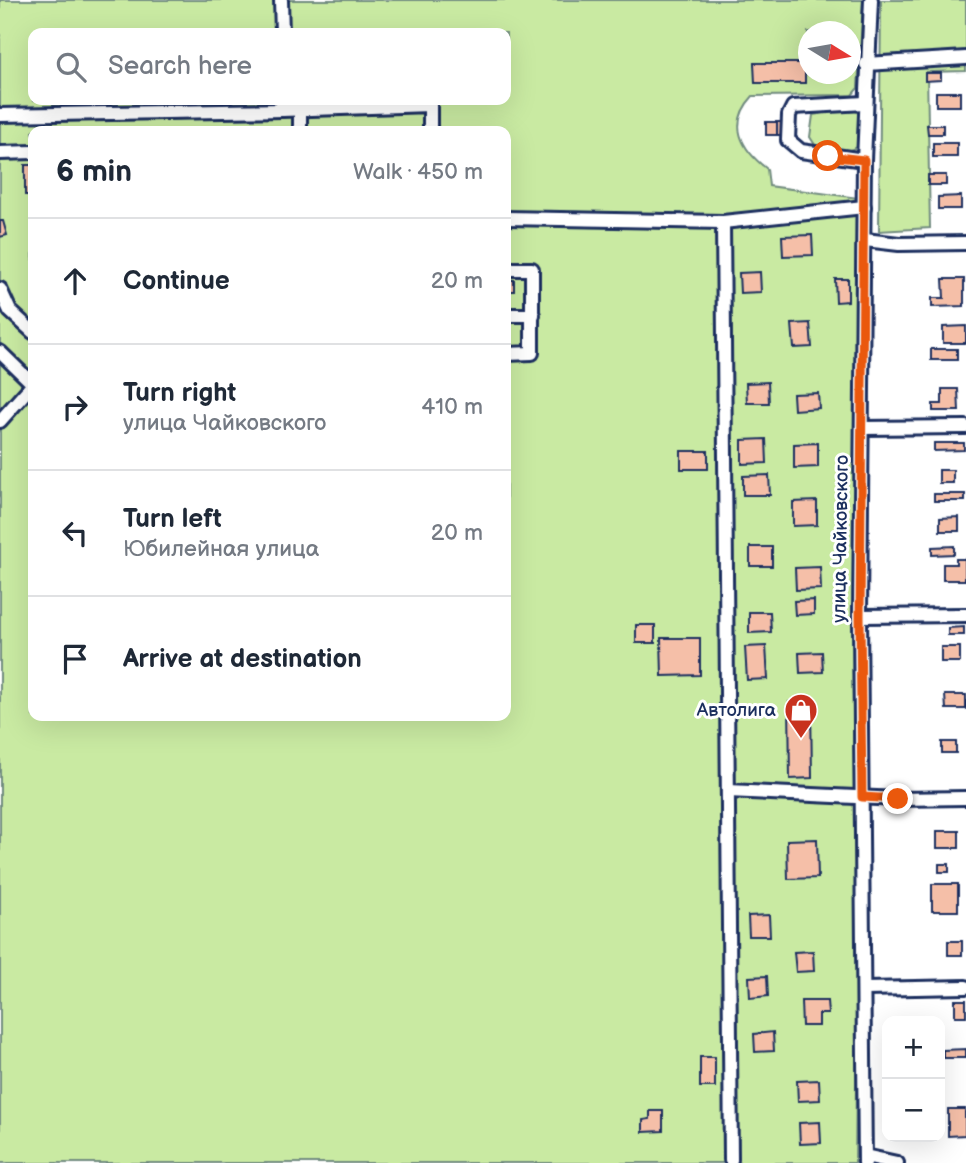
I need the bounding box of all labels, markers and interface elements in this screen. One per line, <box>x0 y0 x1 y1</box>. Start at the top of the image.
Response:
north arrow <box>798 21 861 84</box>
search box <box>28 28 511 105</box>
icon: search <box>52 48 90 86</box>
text: Search here <box>108 51 252 82</box>
route start <box>812 140 843 171</box>
text: 6 min <box>56 154 132 190</box>
text: Walk · 450 m <box>353 158 483 186</box>
icon: ahead <box>56 262 94 300</box>
text: Continue <box>123 266 230 297</box>
text: 20 m <box>431 267 483 295</box>
text: Turn right <box>123 378 236 409</box>
icon: right <box>56 388 94 426</box>
text: 410 m <box>421 393 483 421</box>
text: улица Чайковского <box>123 409 326 437</box>
street label: улица Чайковского <box>828 455 854 623</box>
text: Turn left <box>123 504 222 535</box>
icon: left <box>56 514 94 552</box>
text: 20 m <box>431 519 483 547</box>
text: Юбилейная улица <box>123 535 319 563</box>
icon: arrive <box>56 640 94 678</box>
text: Arrive at destination <box>123 644 362 675</box>
shop icon: Автолига <box>782 691 820 740</box>
place label: Автолига <box>696 699 776 722</box>
route end <box>882 783 913 814</box>
map controls <box>882 1016 945 1142</box>
button: + <box>882 1016 945 1079</box>
button: − <box>882 1079 945 1142</box>

